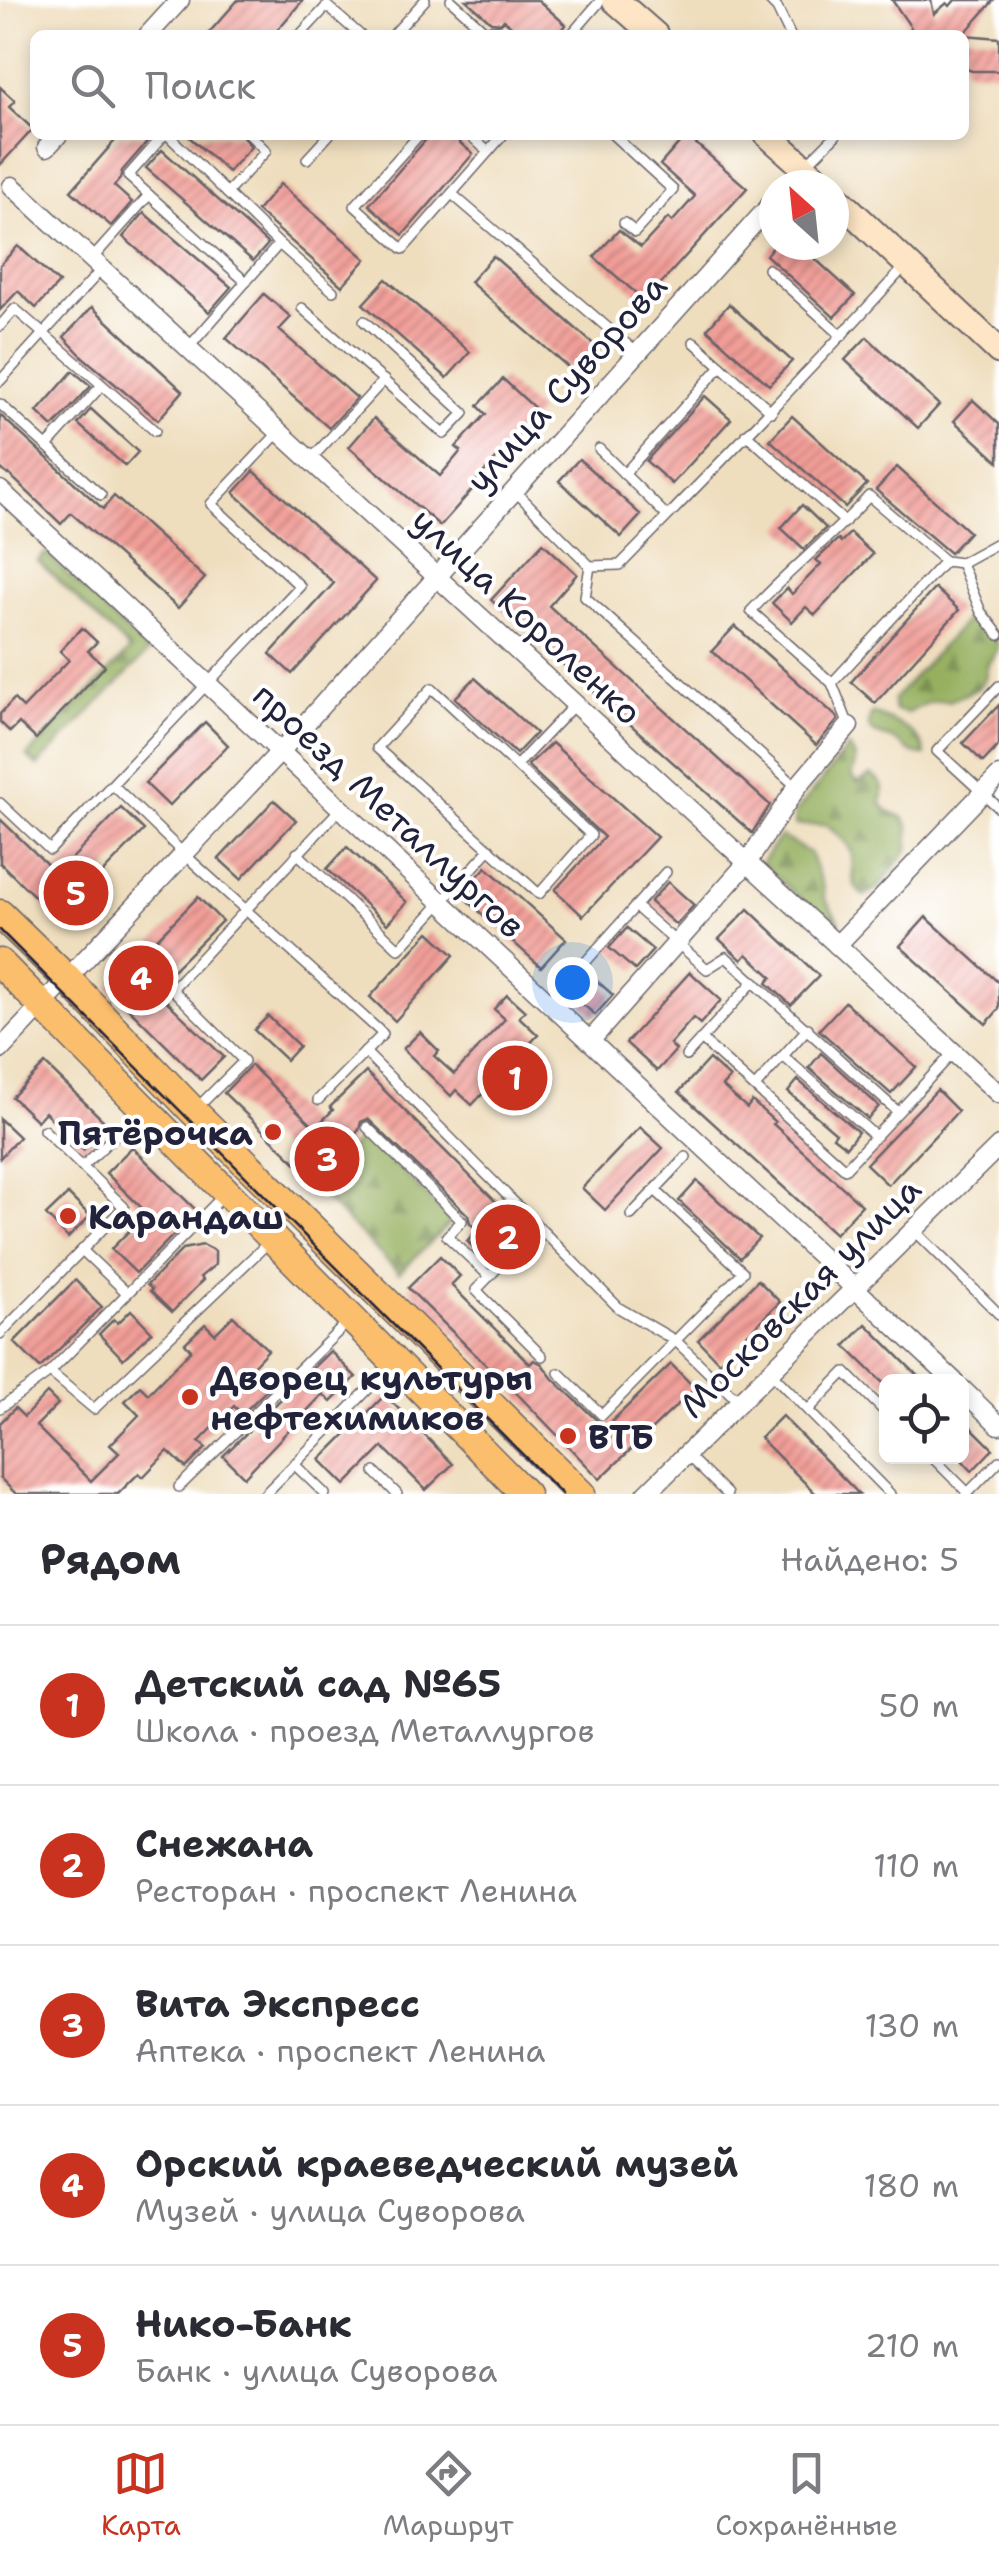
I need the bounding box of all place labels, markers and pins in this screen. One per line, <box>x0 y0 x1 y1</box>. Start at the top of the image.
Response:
pin: 5 <box>44 856 108 930</box>
pin: 4 <box>108 940 174 1016</box>
pin: 1 <box>482 1040 548 1116</box>
place label: Пятёрочка <box>58 1109 253 1156</box>
marker: Пятёрочка <box>262 1121 284 1143</box>
pin: 3 <box>294 1122 360 1196</box>
place label: Карандаш <box>88 1193 284 1240</box>
pin: 2 <box>476 1200 540 1274</box>
marker: Карандаш <box>57 1205 79 1227</box>
place label: Дворец культуры нефтехимиков <box>210 1354 533 1441</box>
marker: Дворец культуры нефтехимиков <box>179 1386 201 1408</box>
place label: ВТБ <box>588 1413 654 1460</box>
marker: ВТБ <box>557 1425 579 1447</box>

